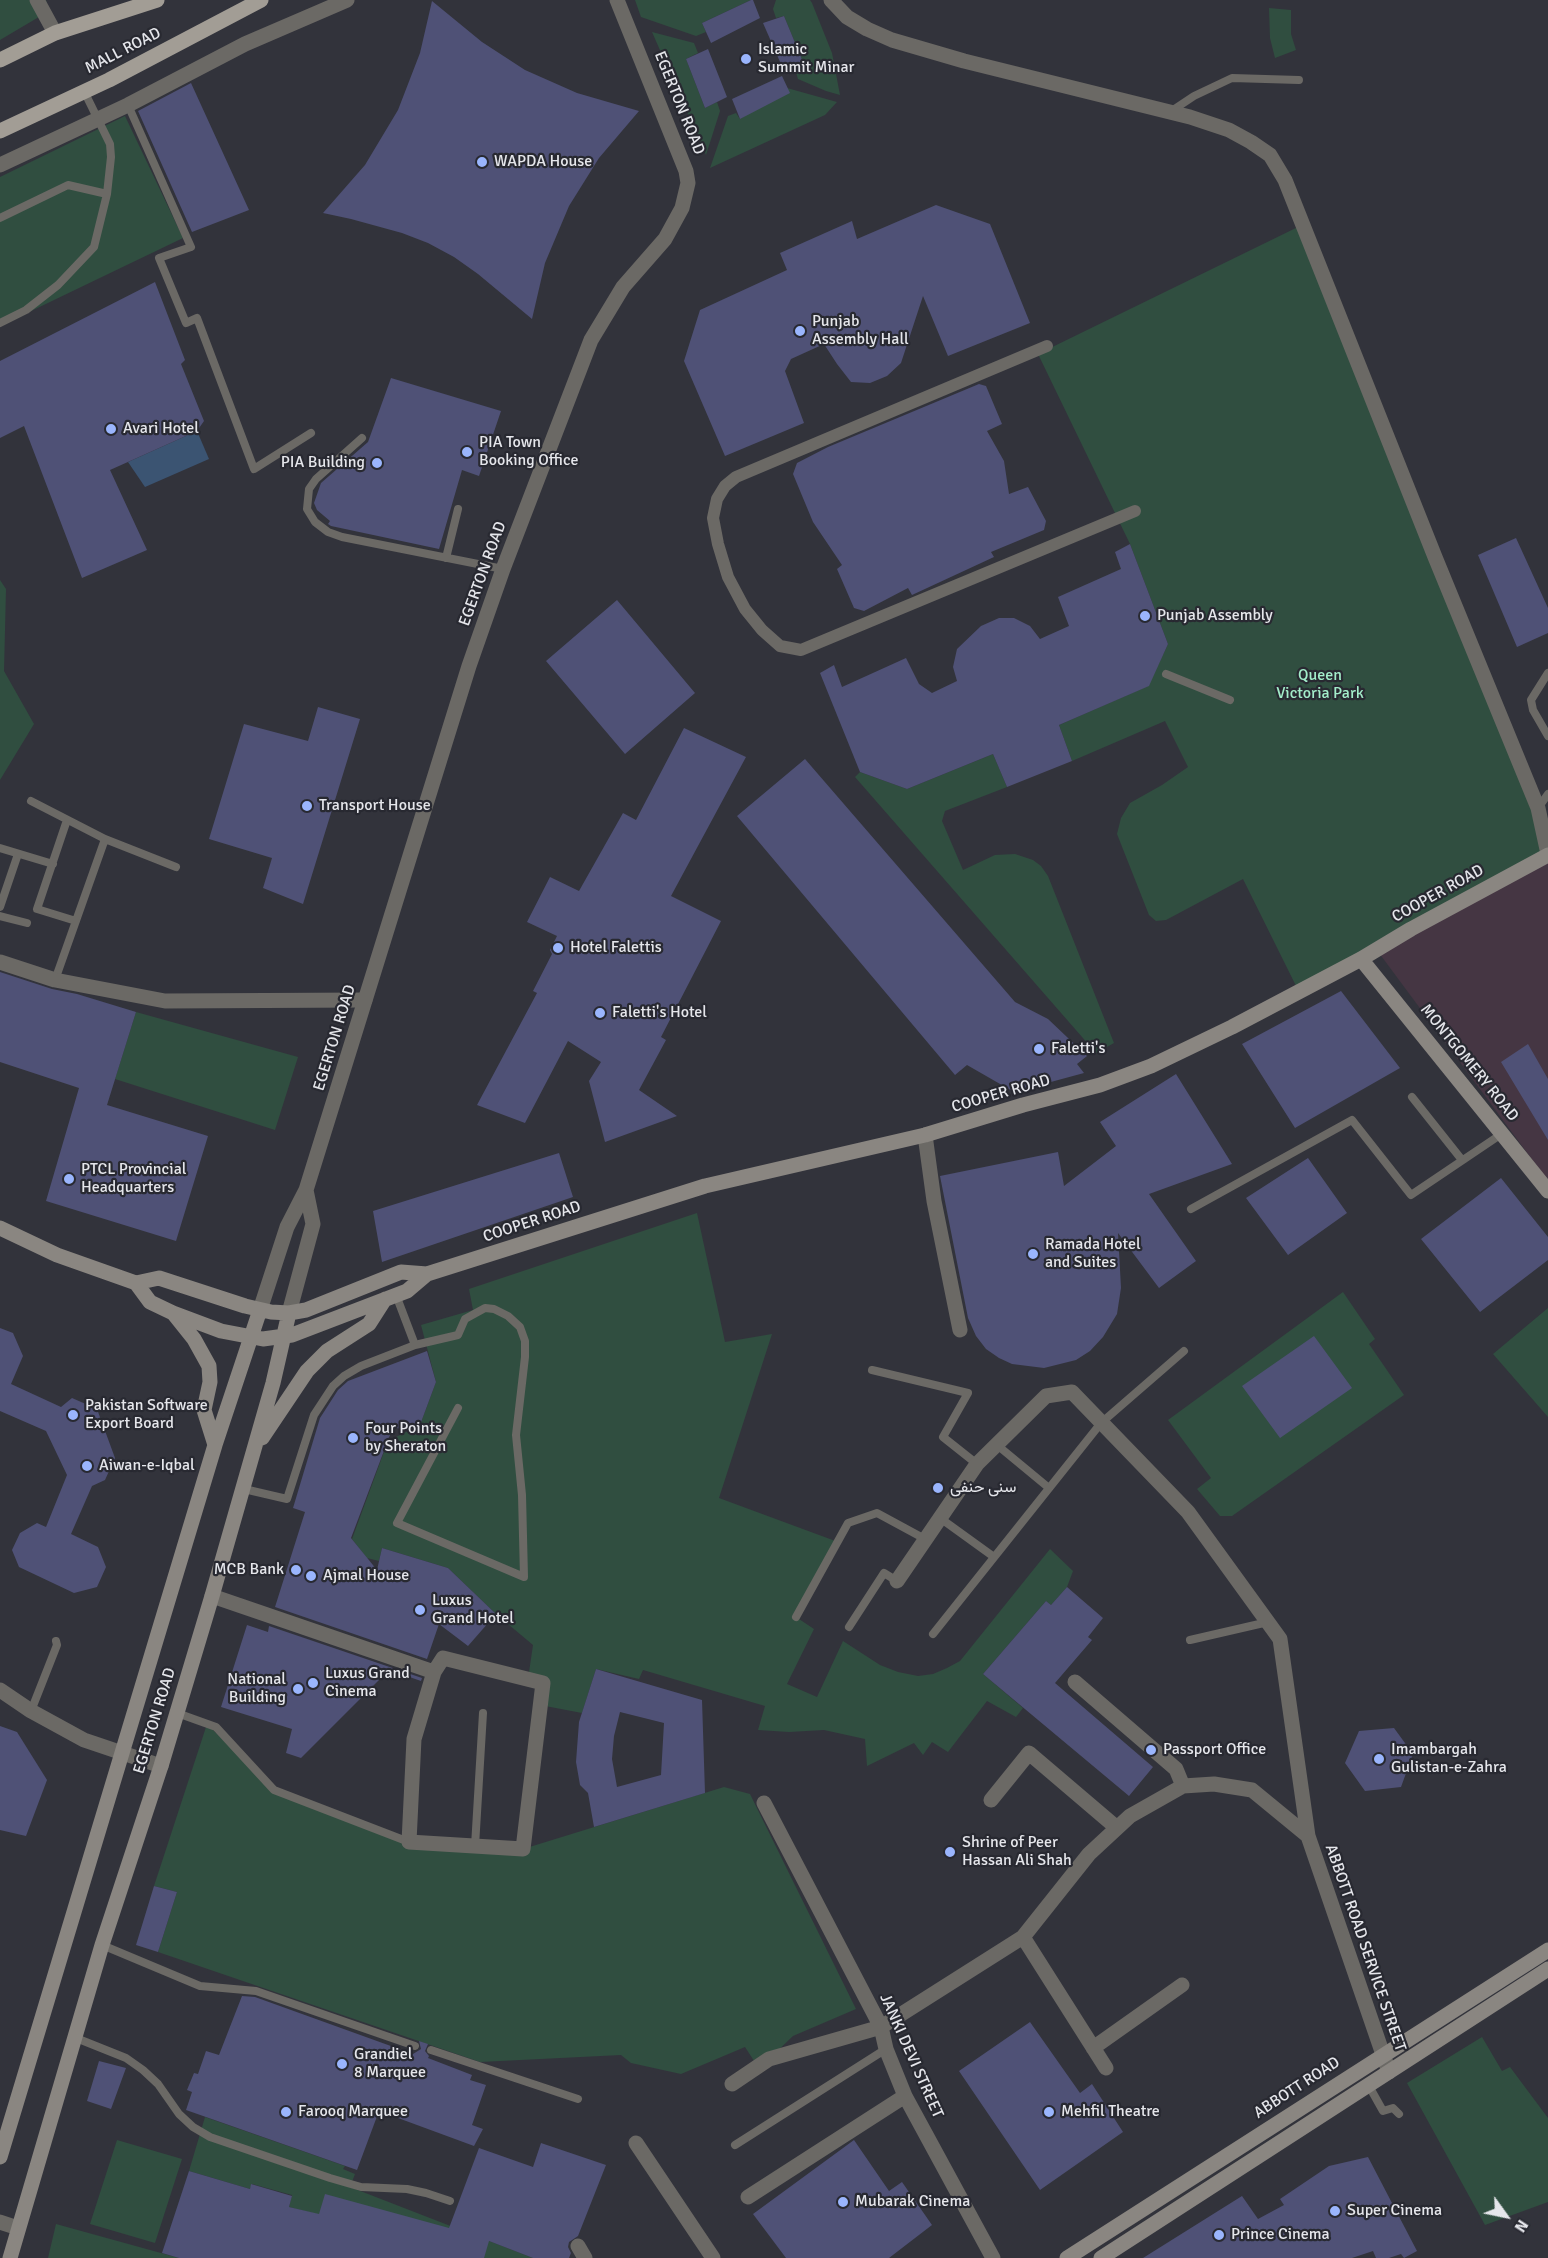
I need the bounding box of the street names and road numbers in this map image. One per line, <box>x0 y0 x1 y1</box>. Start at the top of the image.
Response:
street label: MALL ROAD <box>82 24 164 78</box>
street label: EGERTON ROAD <box>650 48 708 158</box>
street label: EGERTON ROAD <box>455 519 511 629</box>
street label: COOPER ROAD <box>1389 861 1487 927</box>
street label: EGERTON ROAD <box>310 983 360 1093</box>
street label: MONTGOMERY ROAD <box>1416 1001 1522 1125</box>
street label: COOPER ROAD <box>949 1071 1053 1117</box>
street label: COOPER ROAD <box>481 1197 583 1247</box>
street label: EGERTON ROAD <box>130 1666 180 1776</box>
street label: ABBOTT ROAD SERVICE STREET <box>1321 1842 1409 2054</box>
street label: JANKI DEVI STREET <box>875 1991 947 2121</box>
street label: ABBOTT ROAD <box>1250 2053 1344 2123</box>

